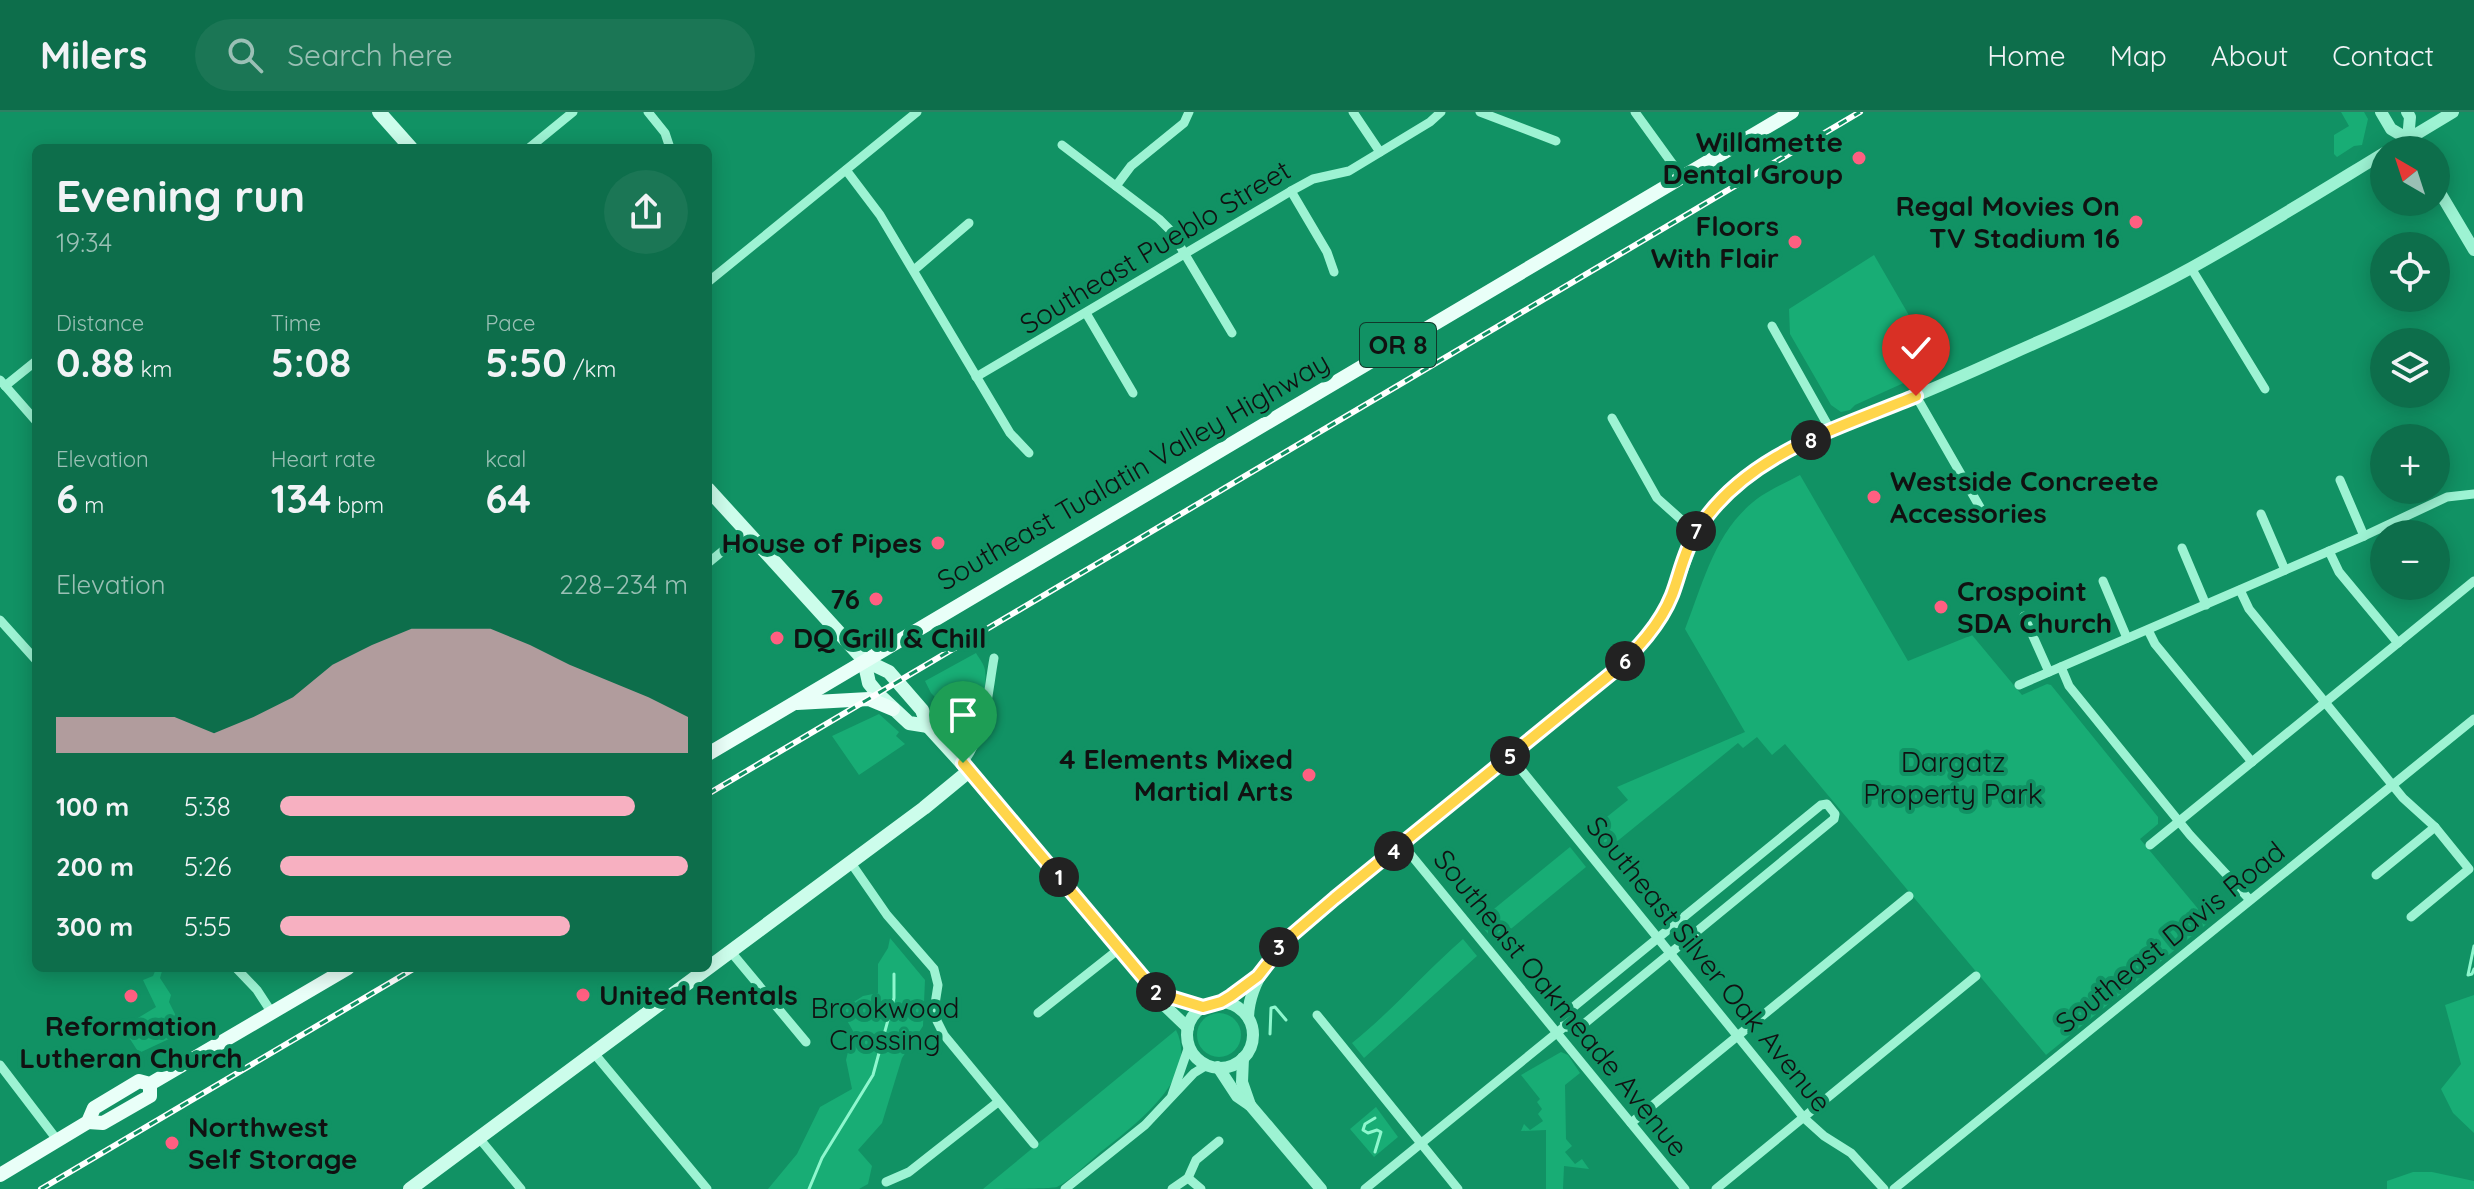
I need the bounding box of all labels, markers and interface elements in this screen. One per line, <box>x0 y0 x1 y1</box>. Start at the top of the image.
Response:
search box <box>195 19 755 91</box>
text: Milers <box>40 31 147 79</box>
icon: search <box>223 33 267 77</box>
text: Search here <box>287 36 453 74</box>
text: Home <box>1987 38 2066 73</box>
text: Map <box>2110 38 2167 73</box>
text: About <box>2211 38 2288 73</box>
text: Contact <box>2332 38 2434 73</box>
place label: Willamette Dental Group <box>1663 124 1843 191</box>
north arrow <box>2370 136 2450 216</box>
map controls <box>2370 136 2450 600</box>
marker: Willamette Dental Group <box>1850 149 1868 167</box>
street label: Southeast Pueblo Street <box>1013 152 1296 341</box>
text: Evening run <box>56 168 305 223</box>
button: share <box>604 170 688 254</box>
place label: Regal Movies On TV Stadium 16 <box>1895 188 2120 255</box>
place label: Floors With Flair <box>1651 208 1779 275</box>
marker: Regal Movies On TV Stadium 16 <box>2127 213 2145 231</box>
text: 19:34 <box>56 226 112 259</box>
button: locate <box>2370 232 2450 312</box>
marker: Floors With Flair <box>1786 233 1804 251</box>
text: Distance <box>56 309 144 337</box>
text: Time <box>271 309 321 337</box>
text: Pace <box>485 309 536 337</box>
pin <box>1882 314 1950 396</box>
road number: OR 8 <box>1360 323 1436 367</box>
icon: check <box>1894 326 1938 370</box>
button: layers <box>2370 328 2450 408</box>
text: 0.88 <box>56 337 134 387</box>
text: 5:08 <box>271 337 351 387</box>
text: 5:50 <box>485 337 567 387</box>
street label: Southeast Tualatin Valley Highway <box>930 344 1335 597</box>
text: km <box>134 355 172 383</box>
text: /km <box>567 355 616 383</box>
pin: 8 <box>1791 420 1831 460</box>
button: + <box>2370 424 2450 504</box>
text: 8 <box>1805 426 1817 454</box>
text: Elevation <box>56 445 149 473</box>
text: Heart rate <box>271 445 376 473</box>
text: kcal <box>485 445 526 473</box>
place label: Westside Concreete Accessories <box>1890 463 2159 530</box>
text: 6 <box>56 473 78 523</box>
text: 134 <box>271 473 331 523</box>
text: 64 <box>485 473 531 523</box>
marker: Westside Concreete Accessories <box>1865 488 1883 506</box>
text: m <box>78 491 104 519</box>
text: bpm <box>331 491 384 519</box>
pin: 7 <box>1676 511 1716 551</box>
text: 7 <box>1690 517 1702 545</box>
button: − <box>2370 520 2450 600</box>
place label: House of Pipes <box>721 525 922 560</box>
marker: House of Pipes <box>929 534 947 552</box>
text: Elevation <box>56 568 166 601</box>
text: 228–234 m <box>559 568 688 601</box>
place label: Crospoint SDA Church <box>1957 573 2112 640</box>
place label: 76 <box>830 581 860 616</box>
marker: 76 <box>867 590 885 608</box>
marker: Crospoint SDA Church <box>1932 598 1950 616</box>
place label: DQ Grill & Chill <box>793 620 987 655</box>
marker: DQ Grill & Chill <box>768 629 786 647</box>
pin: 6 <box>1605 641 1645 681</box>
text: 6 <box>1619 647 1631 675</box>
pin <box>929 681 997 763</box>
icon: arrive <box>941 693 985 737</box>
pin: 5 <box>1490 736 1530 776</box>
place label: 4 Elements Mixed Martial Arts <box>1059 741 1293 808</box>
text: 5 <box>1504 742 1516 770</box>
park label: Dargatz Property Park <box>1863 744 2043 811</box>
marker: 4 Elements Mixed Martial Arts <box>1300 766 1318 784</box>
text: 100 m <box>56 790 129 823</box>
text: 5:38 <box>184 790 231 823</box>
street label: Southeast Silver Oak Avenue <box>1579 809 1840 1119</box>
pin: 4 <box>1374 831 1414 871</box>
street label: Southeast Davis Road <box>2048 833 2291 1040</box>
text: 4 <box>1388 837 1400 865</box>
street label: Southeast Oakmeade Avenue <box>1427 842 1696 1163</box>
text: 200 m <box>56 850 134 883</box>
text: 5:26 <box>184 850 231 883</box>
pin: 1 <box>1039 857 1079 897</box>
text: 1 <box>1055 863 1063 891</box>
text: 300 m <box>56 910 133 943</box>
text: 5:55 <box>184 910 231 943</box>
pin: 3 <box>1259 927 1299 967</box>
text: 3 <box>1273 933 1285 961</box>
pin: 2 <box>1136 972 1176 1012</box>
place label: United Rentals <box>599 977 798 1012</box>
text: 2 <box>1150 978 1162 1006</box>
marker: United Rentals <box>574 986 592 1004</box>
marker: Reformation Lutheran Church <box>122 987 140 1005</box>
park label: Brookwood Crossing <box>810 990 960 1057</box>
place label: Reformation Lutheran Church <box>19 1008 243 1075</box>
place label: Northwest Self Storage <box>188 1109 358 1176</box>
marker: Northwest Self Storage <box>163 1134 181 1152</box>

